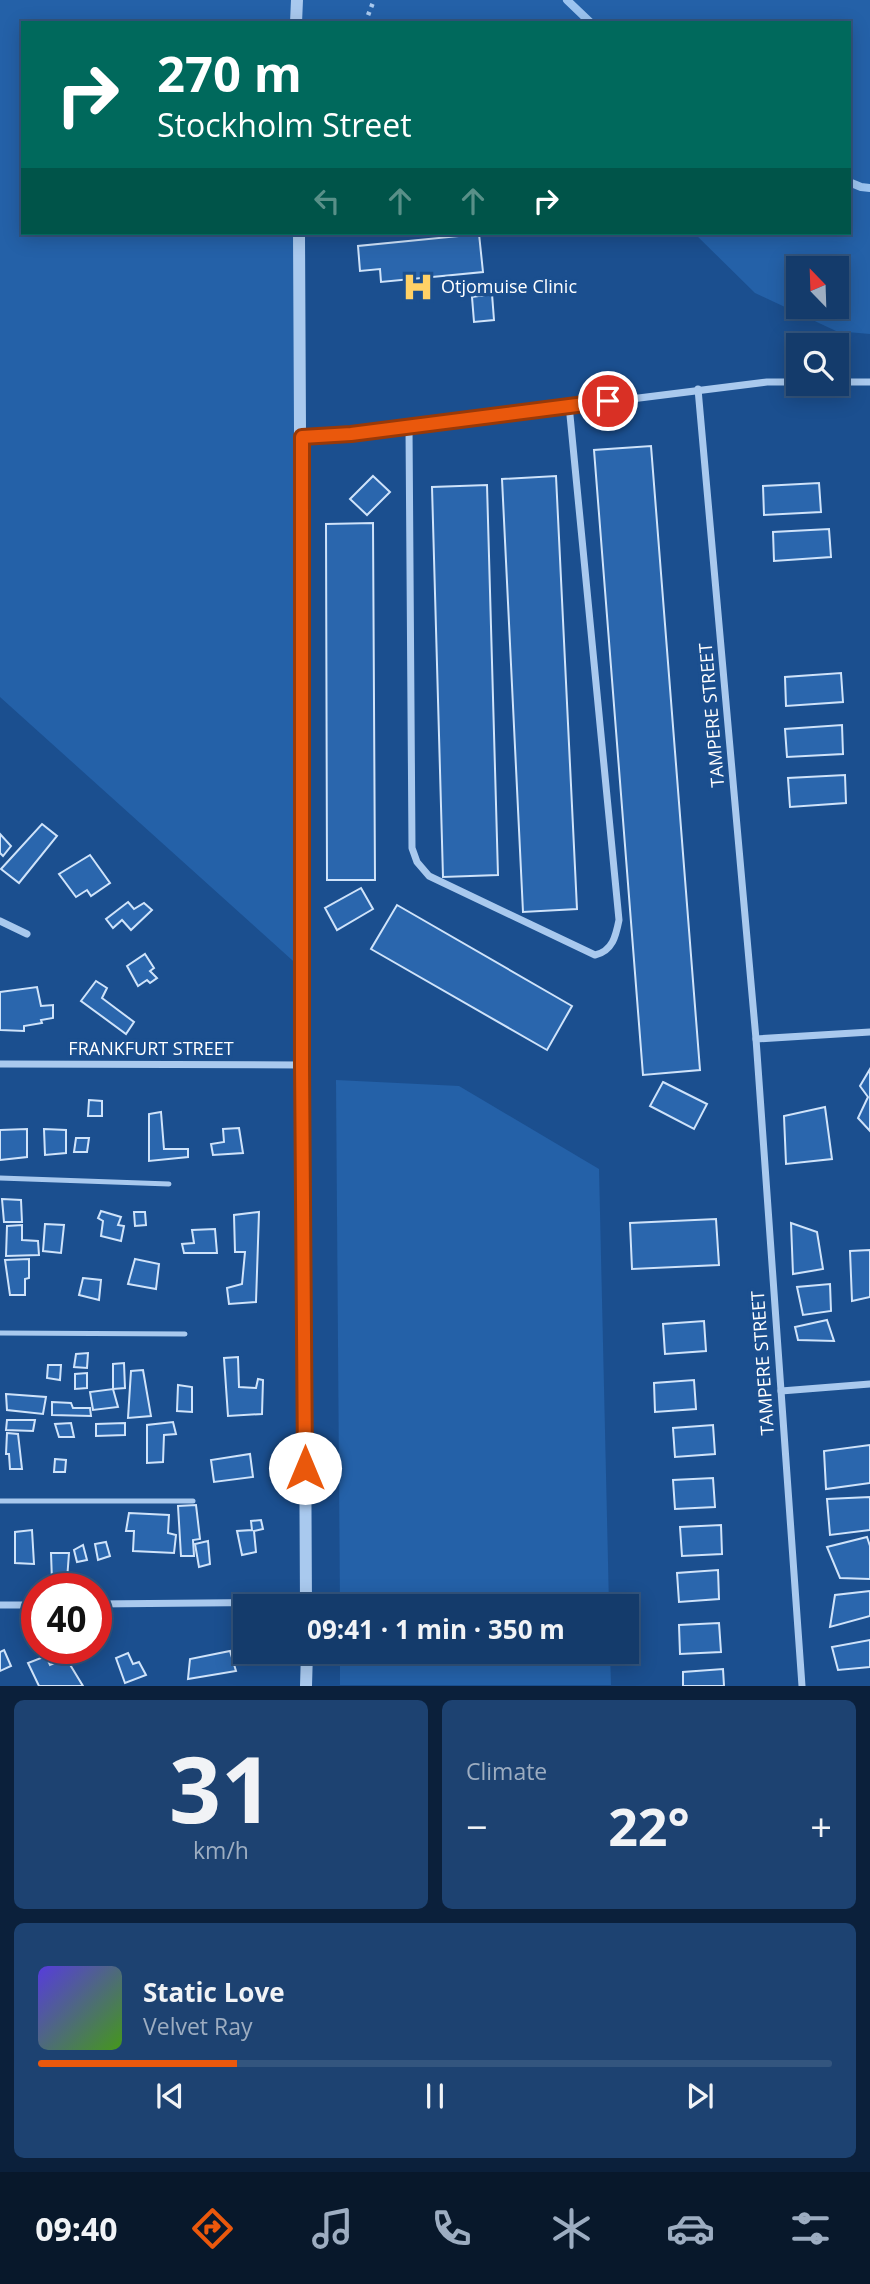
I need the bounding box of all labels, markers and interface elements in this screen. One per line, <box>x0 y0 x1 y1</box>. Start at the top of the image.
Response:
text: 270 m <box>157 40 302 106</box>
icon: right <box>42 49 133 140</box>
text: Stockholm Street <box>157 103 412 146</box>
icon: left <box>308 182 346 220</box>
icon: ahead <box>381 182 419 220</box>
icon: ahead <box>454 182 492 220</box>
icon: right <box>527 182 565 220</box>
north arrow <box>786 256 849 318</box>
map controls <box>786 256 849 396</box>
hospital icon: Otjomuise Clinic <box>401 270 435 304</box>
place label: Otjomuise Clinic <box>441 274 577 298</box>
button: search <box>786 333 849 396</box>
pin <box>578 371 638 431</box>
icon: arrive <box>589 382 627 420</box>
street label: TAMPERE STREET <box>693 642 729 788</box>
street label: FRANKFURT STREET <box>68 1036 234 1060</box>
street label: TAMPERE STREET <box>745 1290 779 1436</box>
position arrow <box>268 1431 342 1505</box>
speed limit sign: 40 <box>21 1573 112 1664</box>
text: 09:41 · 1 min · 350 m <box>307 1611 565 1647</box>
text: 31 <box>169 1726 273 1850</box>
text: Climate <box>466 1755 547 1787</box>
text: 22° <box>608 1790 690 1861</box>
text: − <box>466 1800 488 1852</box>
text: + <box>810 1800 832 1852</box>
text: km/h <box>193 1834 249 1866</box>
text: Static Love <box>143 1974 285 2010</box>
text: Velvet Ray <box>143 2010 253 2042</box>
icon: previous <box>151 2077 189 2115</box>
icon: pause <box>416 2077 454 2115</box>
icon: next <box>681 2077 719 2115</box>
icon: directions <box>188 2204 237 2253</box>
icon: music <box>308 2204 357 2253</box>
icon: phone <box>427 2204 476 2253</box>
icon: climate <box>547 2204 596 2253</box>
icon: car <box>666 2204 715 2253</box>
icon: filters <box>786 2204 835 2253</box>
text: 09:40 <box>35 2207 118 2250</box>

